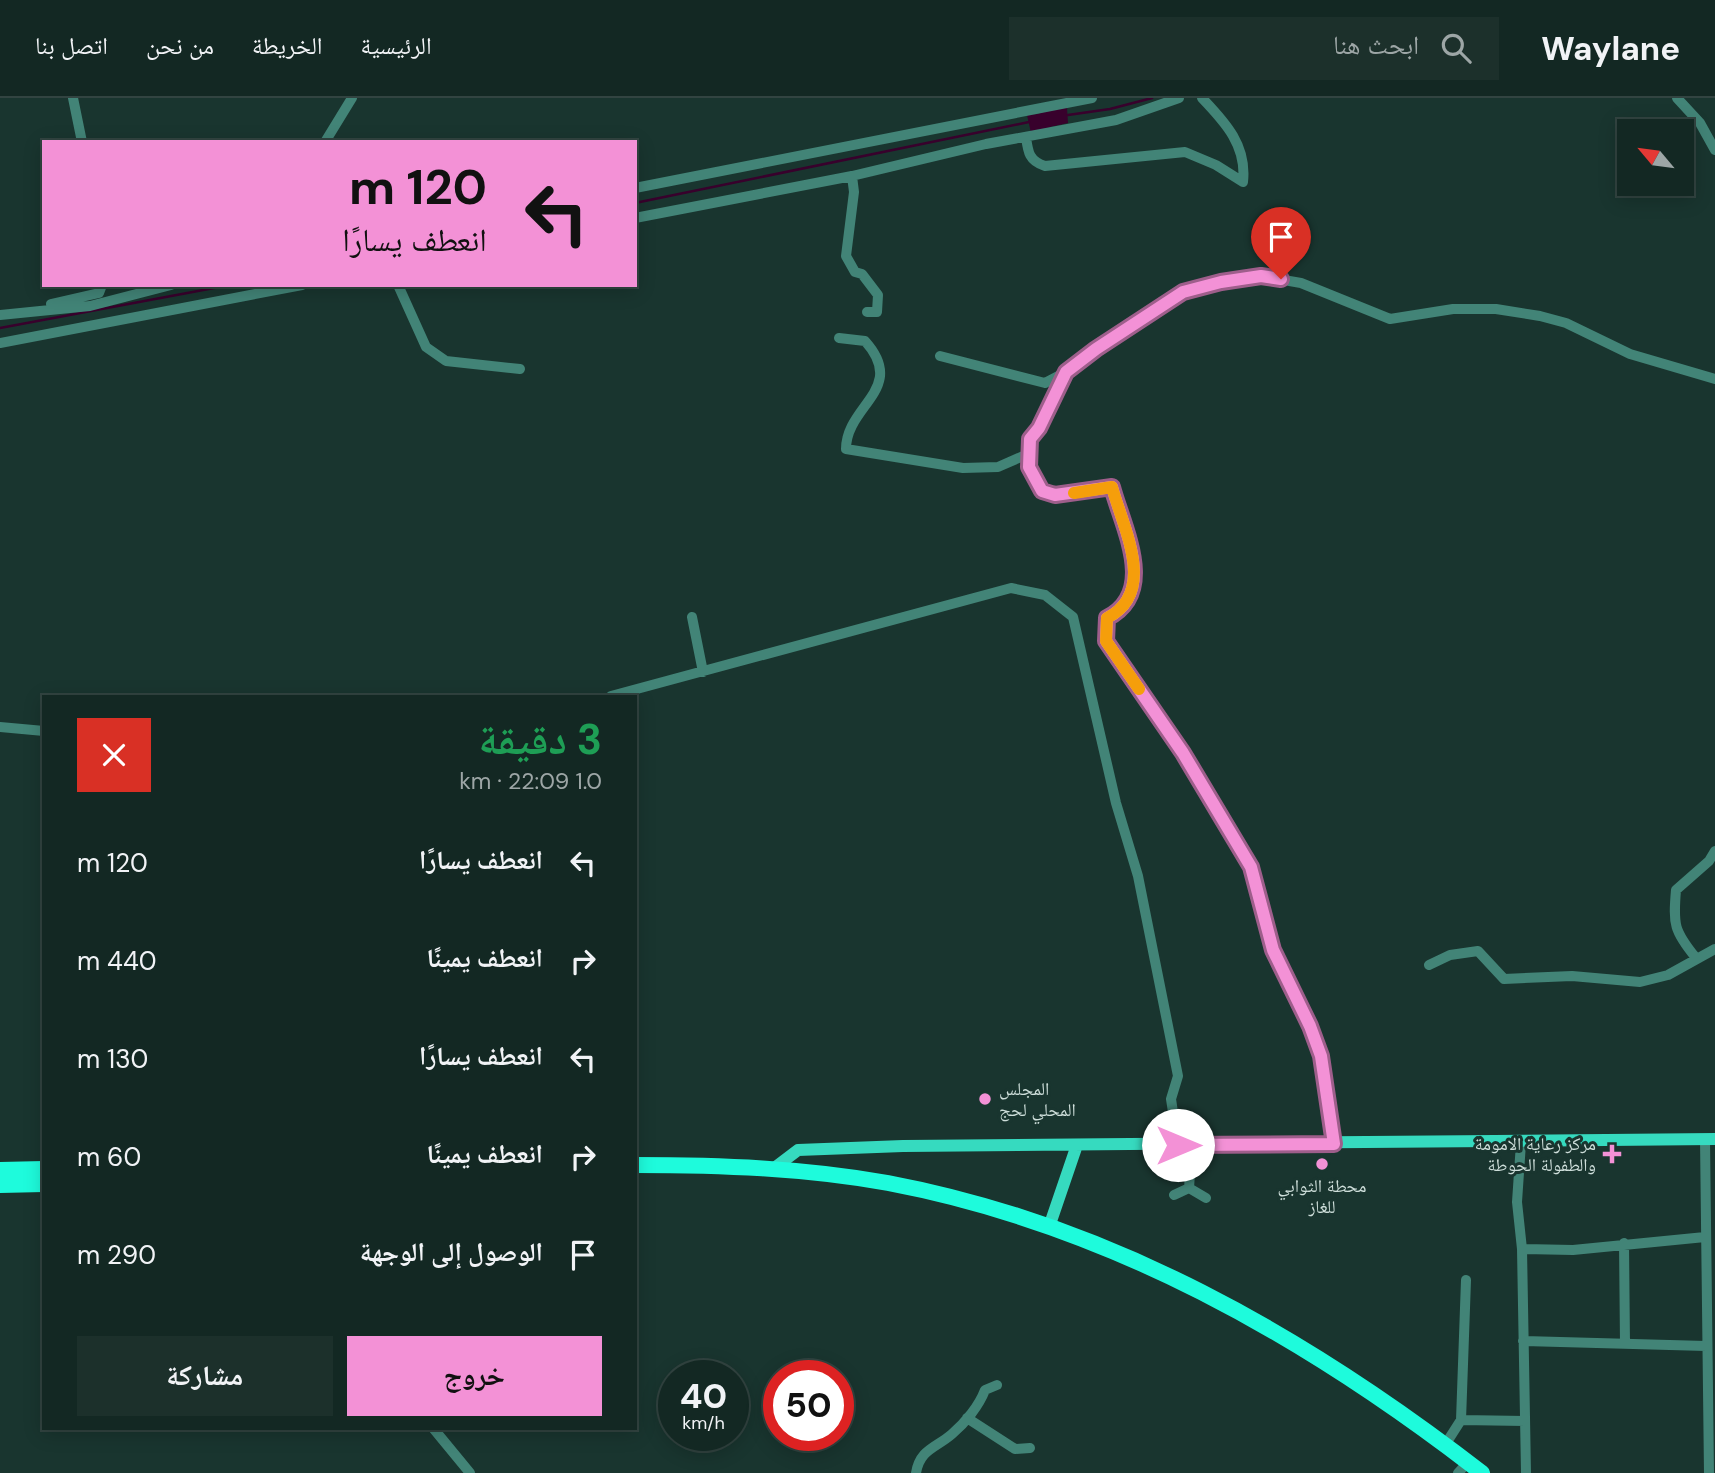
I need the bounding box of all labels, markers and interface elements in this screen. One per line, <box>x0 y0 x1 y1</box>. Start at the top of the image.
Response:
search box <box>1009 17 1499 80</box>
text: Waylane <box>1541 27 1680 70</box>
text: ابحث هنا <box>1333 28 1419 62</box>
icon: search <box>1437 29 1475 67</box>
text: اتصل بنا <box>35 30 108 61</box>
text: من نحن <box>146 30 214 61</box>
text: الخريطة <box>252 30 323 61</box>
text: الرئيسية <box>361 30 432 61</box>
north arrow <box>1617 119 1694 196</box>
map controls <box>1617 119 1694 196</box>
text: 120 m <box>349 155 487 219</box>
icon: left <box>511 168 602 259</box>
pin <box>1251 207 1311 279</box>
icon: arrive <box>1262 218 1300 256</box>
text: انعطف يسارًا <box>342 219 487 261</box>
text: 3 دقيقة <box>479 712 602 767</box>
button: close <box>77 718 151 792</box>
text: 1.0 km · 22:09 <box>459 766 602 796</box>
text: انعطف يسارًا <box>419 843 543 877</box>
icon: left <box>564 844 602 882</box>
text: 120 m <box>77 846 148 880</box>
text: انعطف يمينًا <box>427 941 543 975</box>
icon: right <box>564 942 602 980</box>
text: 440 m <box>77 944 156 978</box>
text: انعطف يسارًا <box>419 1039 543 1073</box>
icon: left <box>564 1040 602 1078</box>
text: 130 m <box>77 1042 148 1076</box>
place label: المجلس المحلي لحج <box>999 1077 1076 1125</box>
marker: المجلس المحلي لحج <box>977 1091 993 1107</box>
position arrow <box>1141 1108 1215 1182</box>
place label: مركز رعاية الامومة والطفولة الحوطة <box>1475 1132 1596 1177</box>
text: انعطف يمينًا <box>427 1137 543 1171</box>
icon: right <box>564 1138 602 1176</box>
text: 60 m <box>77 1140 141 1174</box>
marker: مركز رعاية الامومة والطفولة الحوطة <box>1602 1144 1622 1164</box>
marker: محطة الثوابي للغاز <box>1314 1156 1330 1172</box>
place label: محطة الثوابي للغاز <box>1277 1174 1367 1219</box>
text: الوصول إلى الوجهة <box>360 1235 543 1269</box>
icon: arrive <box>564 1236 602 1274</box>
text: 290 m <box>77 1238 156 1272</box>
button: مشاركة <box>77 1336 333 1416</box>
button: خروج <box>347 1336 602 1416</box>
speed limit sign: 50 <box>763 1360 854 1451</box>
text: 40 <box>680 1373 727 1419</box>
text: km/h <box>682 1411 725 1435</box>

